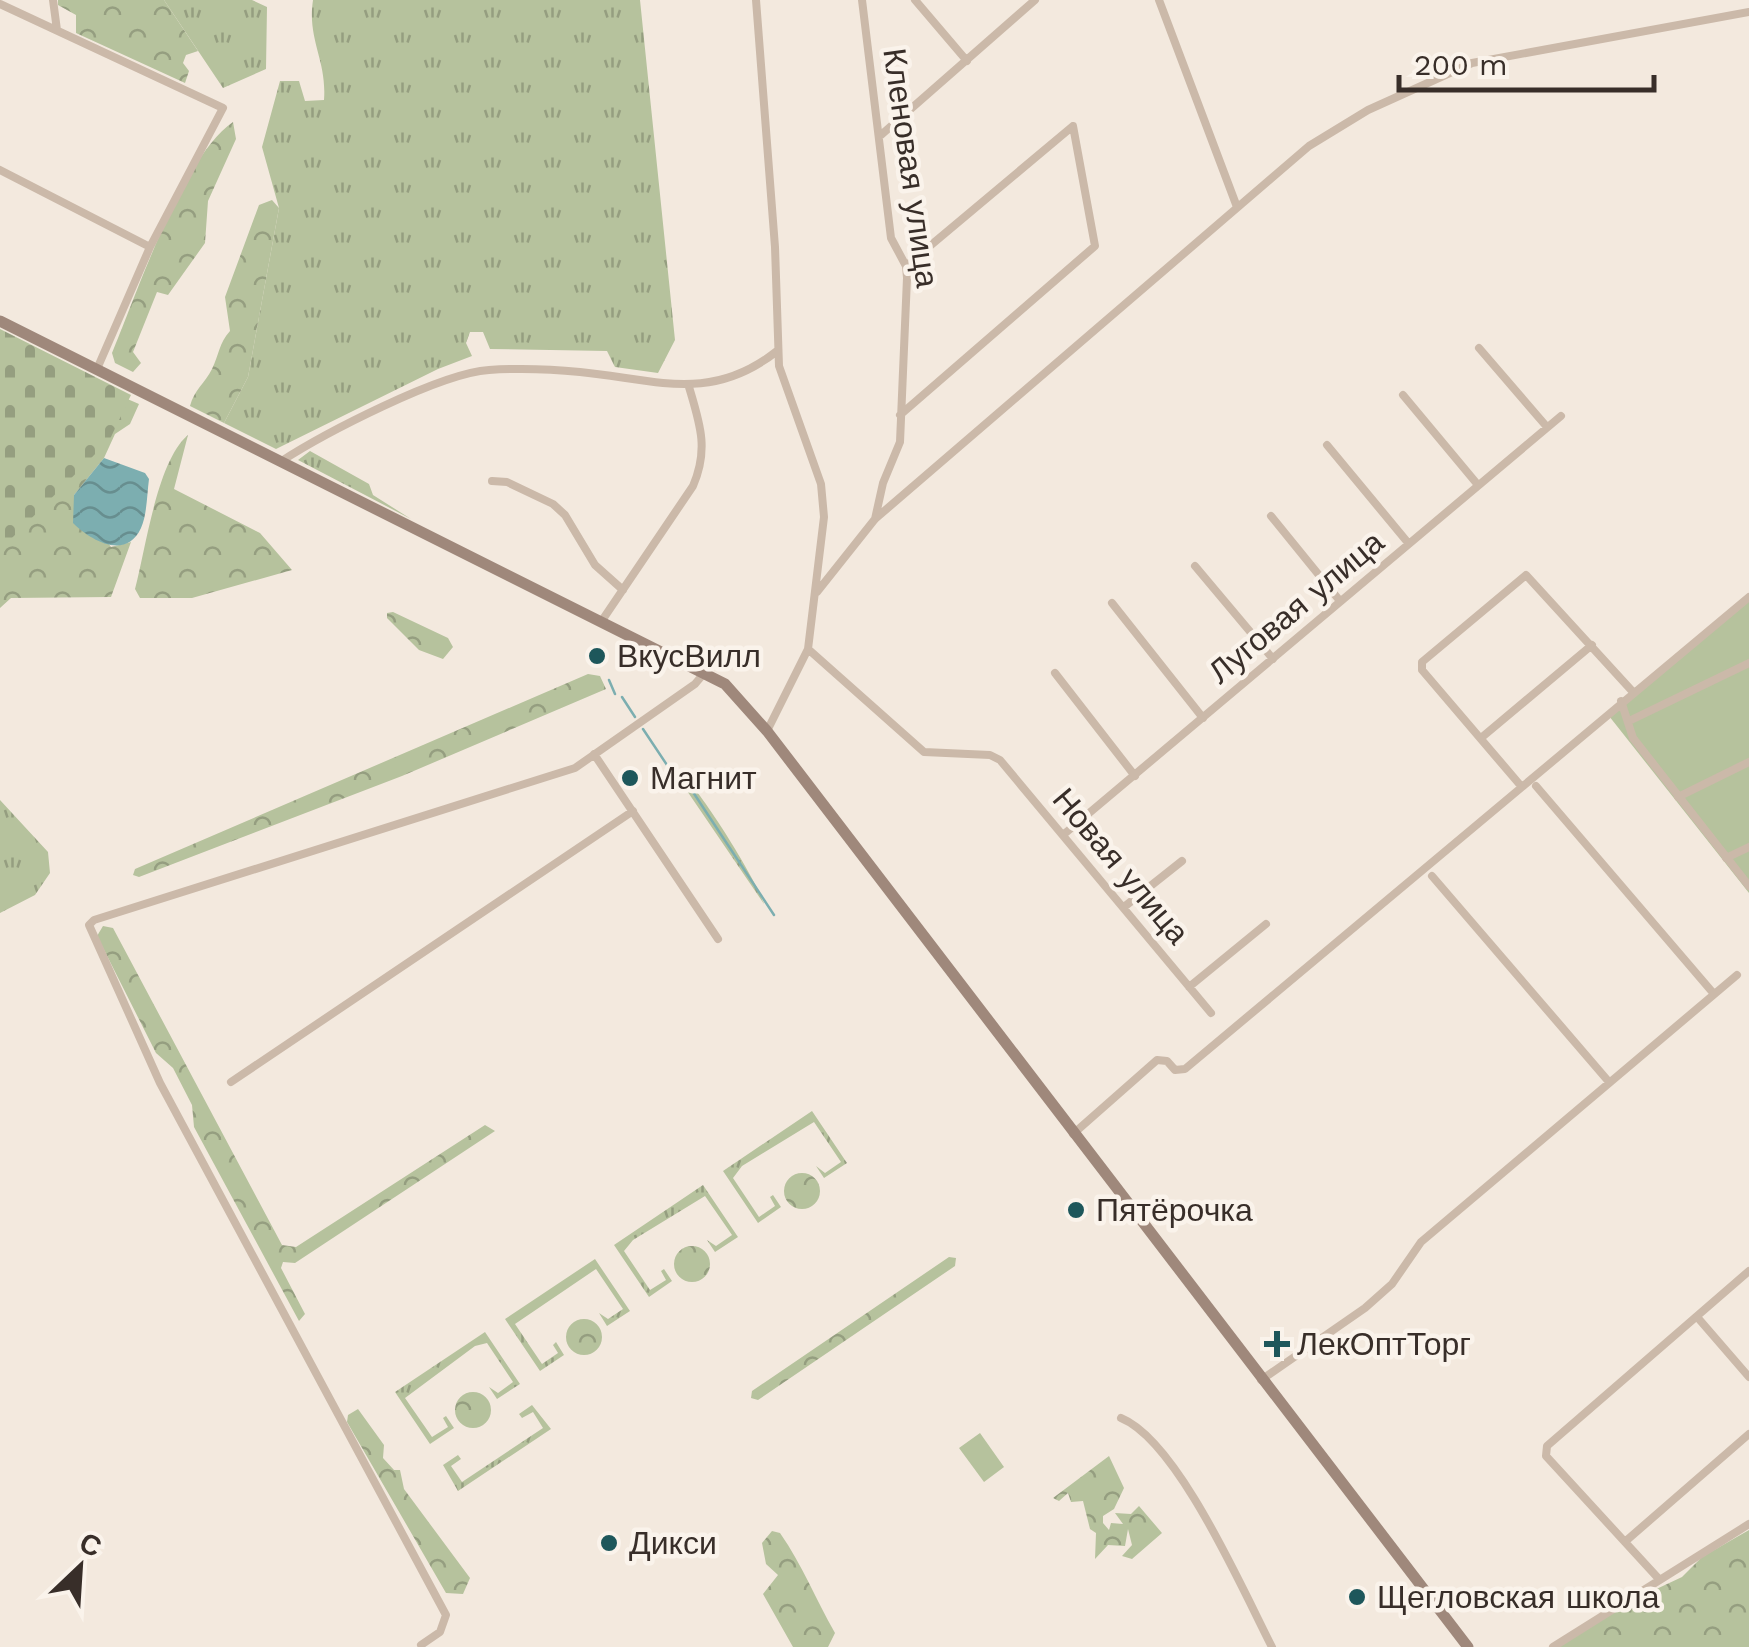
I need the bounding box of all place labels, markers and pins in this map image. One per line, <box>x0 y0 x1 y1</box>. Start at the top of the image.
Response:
place label: ВкусВилл <box>617 637 761 675</box>
marker: ВкусВилл <box>586 645 608 667</box>
place label: Магнит <box>650 759 757 797</box>
marker: Магнит <box>619 767 641 789</box>
place label: Пятёрочка <box>1096 1191 1253 1229</box>
marker: Пятёрочка <box>1065 1199 1087 1221</box>
place label: ЛекОптТорг <box>1297 1325 1471 1363</box>
marker: ЛекОптТорг <box>1266 1333 1288 1355</box>
place label: Дикси <box>629 1524 717 1562</box>
marker: Дикси <box>598 1532 620 1554</box>
place label: Щегловская школа <box>1377 1578 1660 1616</box>
marker: Щегловская школа <box>1346 1586 1368 1608</box>

